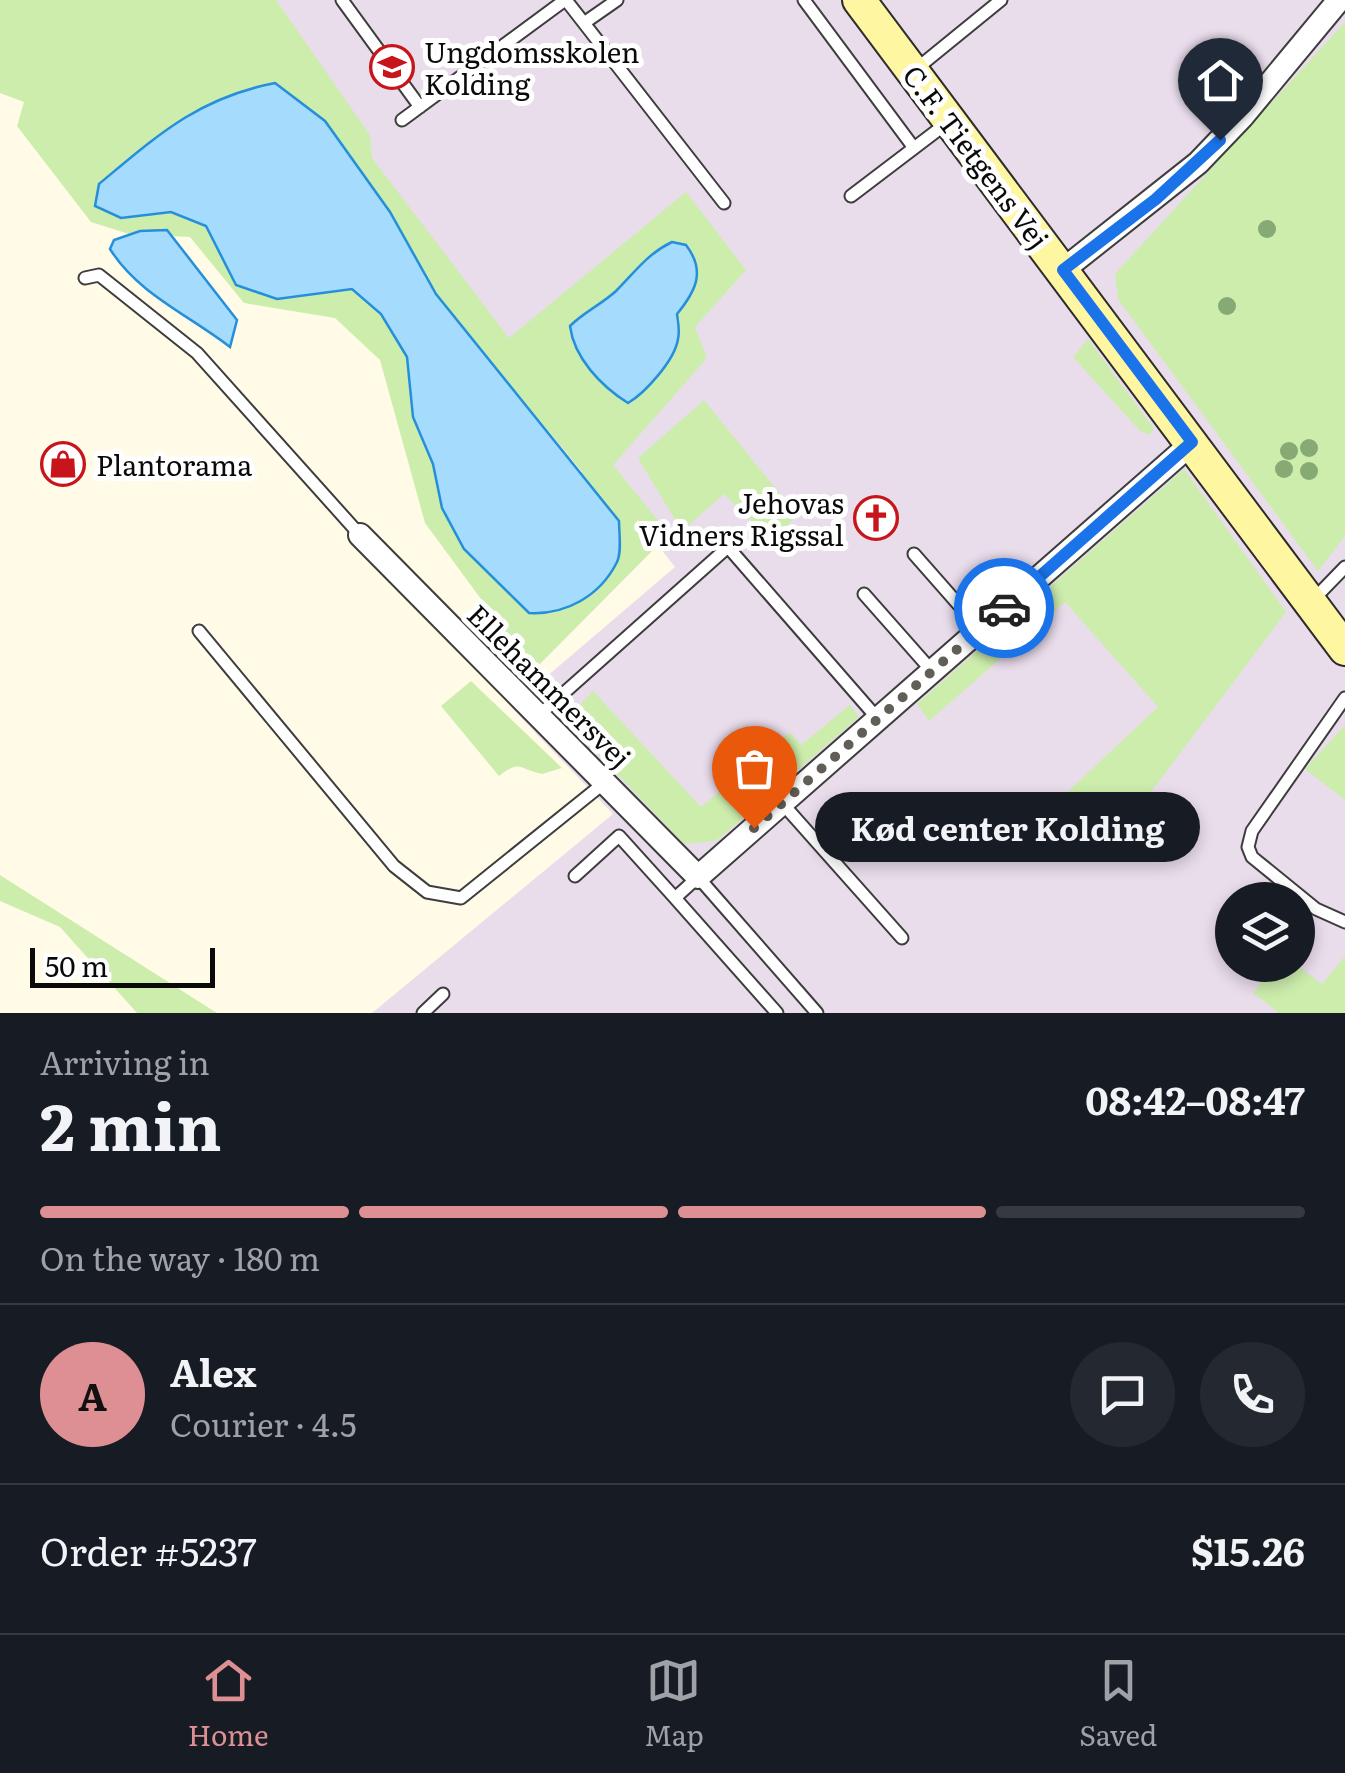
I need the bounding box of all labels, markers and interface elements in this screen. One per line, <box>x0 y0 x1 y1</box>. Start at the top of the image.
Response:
place label: Ungdomsskolen Kolding <box>424 30 640 104</box>
pin <box>1178 38 1263 141</box>
school or university icon: Ungdomsskolen Kolding <box>369 44 415 90</box>
icon: home <box>1193 53 1248 108</box>
street label: C.F. Tietgens Vej <box>894 55 1060 257</box>
shop icon: Plantorama <box>40 441 86 487</box>
place label: Plantorama <box>96 443 252 485</box>
place label: Jehovas Vidners Rigssal <box>639 481 844 555</box>
church icon: Jehovas Vidners Rigssal <box>853 495 899 541</box>
courier <box>954 558 1054 658</box>
icon: car <box>977 581 1032 636</box>
street label: Ellehammersvej <box>459 594 641 776</box>
pin <box>712 726 797 829</box>
icon: bag <box>727 741 782 796</box>
callout: Kød center Kolding <box>814 793 1199 863</box>
text: Kød center Kolding <box>850 803 1165 851</box>
map controls <box>1215 882 1315 982</box>
button: layers <box>1215 882 1315 982</box>
scale bar <box>30 943 215 988</box>
text: 50 m <box>45 944 108 986</box>
text: Arriving in <box>40 1037 210 1085</box>
text: 08:42–08:47 <box>1085 1070 1305 1127</box>
text: 2 min <box>40 1074 222 1171</box>
text: On the way · 180 m <box>40 1233 320 1281</box>
text: Alex <box>170 1342 256 1399</box>
button: chat <box>1070 1342 1175 1447</box>
button: phone <box>1200 1342 1305 1447</box>
text: A <box>78 1366 107 1423</box>
text: Courier · 4.5 <box>170 1399 356 1447</box>
text: Order #5237 <box>40 1521 257 1578</box>
text: $15.26 <box>1191 1521 1305 1578</box>
tab: Home <box>188 1653 269 1755</box>
tab: Map <box>644 1653 704 1755</box>
tab: Saved <box>1079 1653 1157 1755</box>

